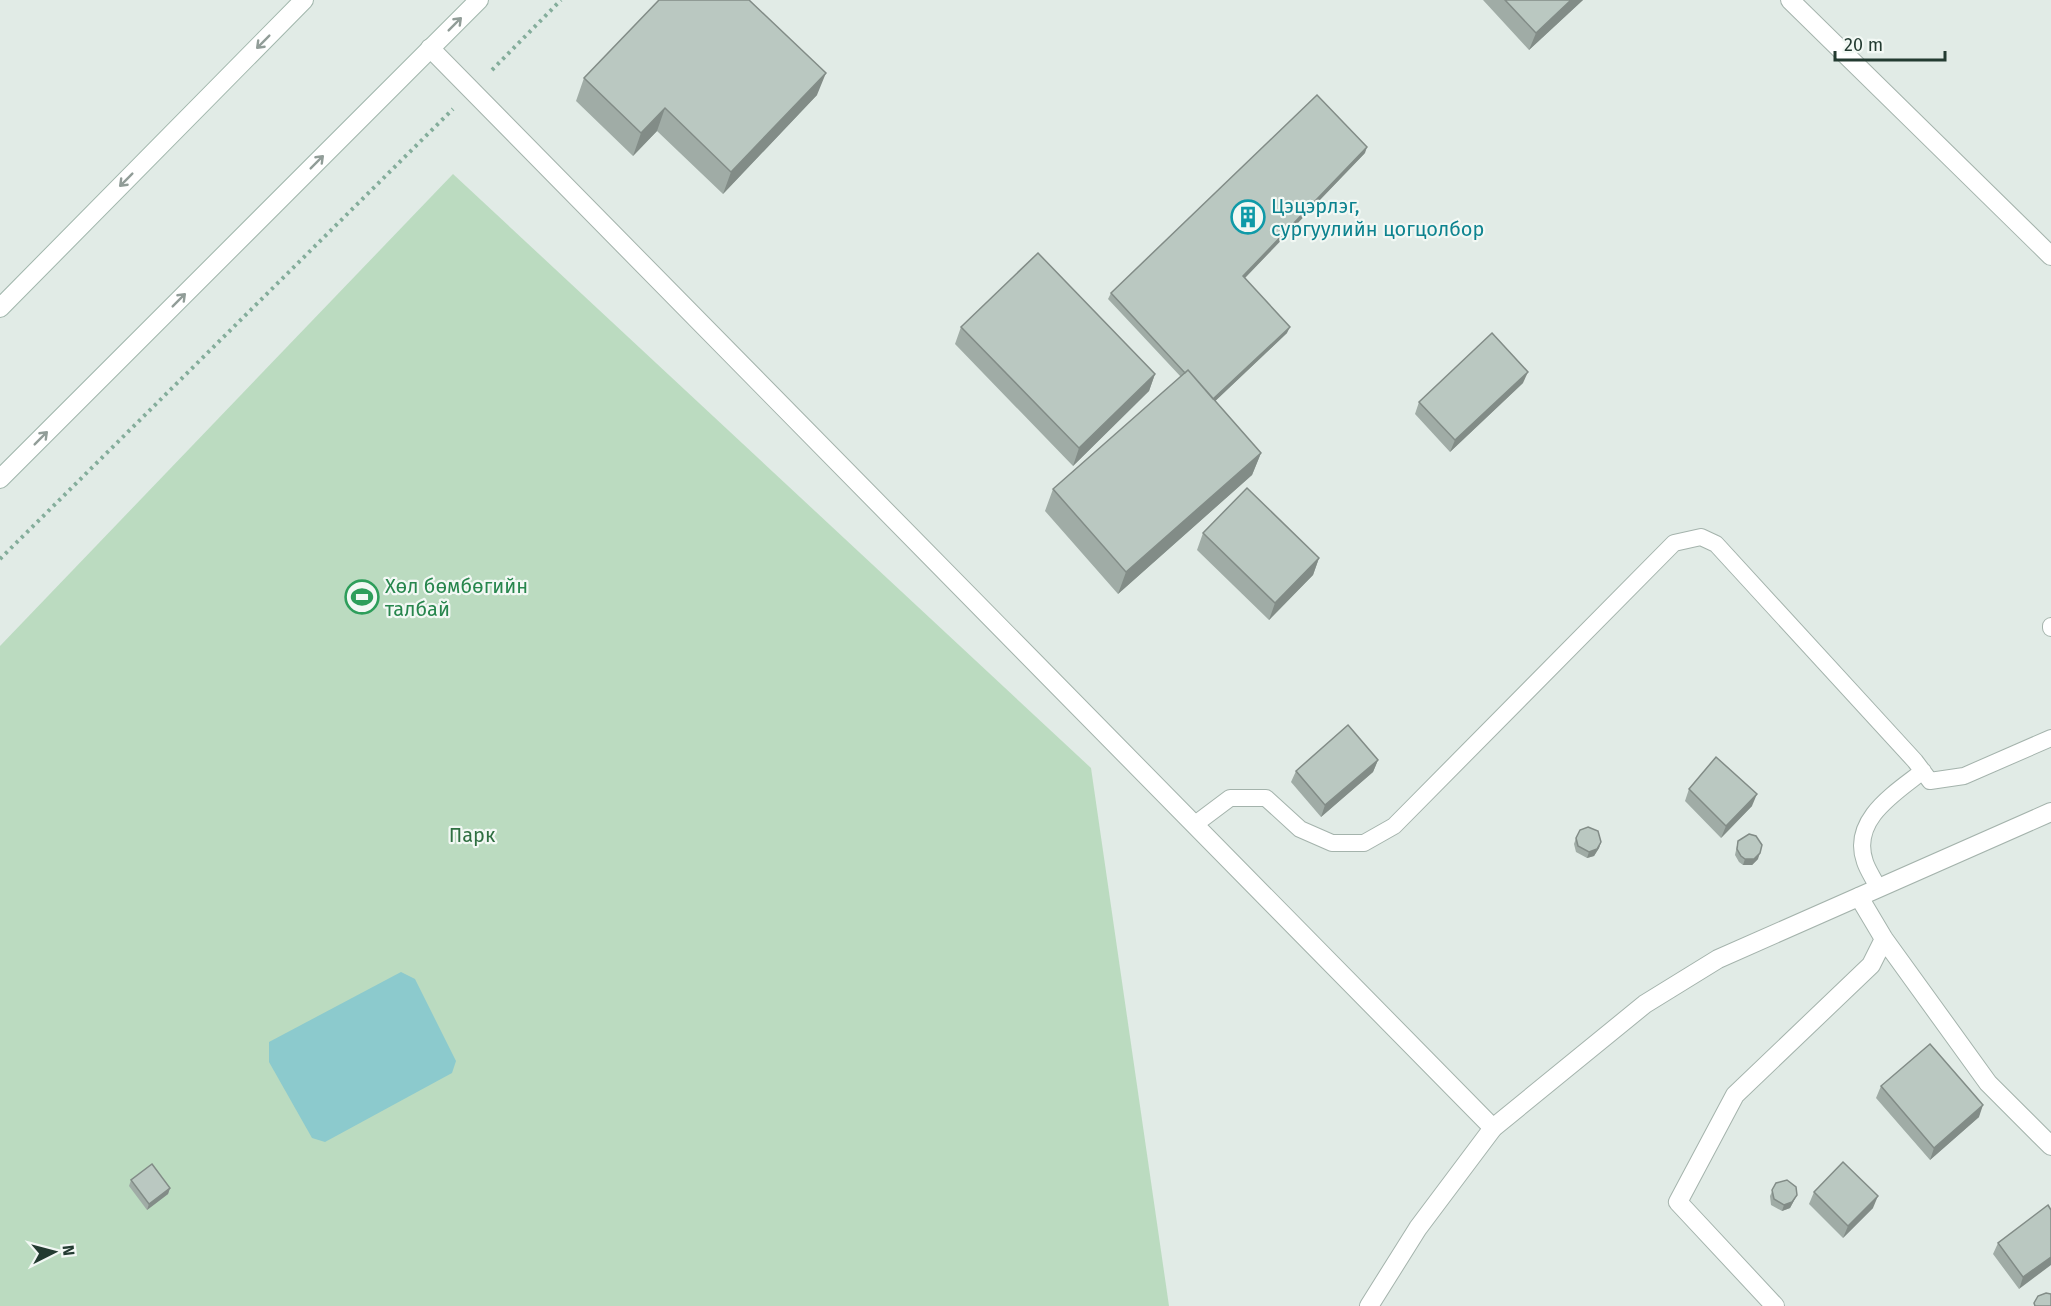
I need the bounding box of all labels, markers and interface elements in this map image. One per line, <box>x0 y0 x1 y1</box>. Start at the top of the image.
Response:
one-way arrow <box>447 17 462 31</box>
scale bar <box>1835 24 1944 62</box>
one-way arrow <box>256 34 271 49</box>
text: 20 m <box>1844 34 1883 56</box>
one-way arrow <box>309 155 324 169</box>
one-way arrow <box>119 173 133 188</box>
place label: Цэцэрлэг, сургуулийн цогцолбор <box>1271 194 1484 241</box>
building icon: Цэцэрлэг, сургуулийн цогцолбор <box>1230 199 1266 235</box>
one-way arrow <box>171 293 186 308</box>
one-way arrow <box>34 431 49 445</box>
place label: Хөл бөмбөгийн талбай <box>385 574 528 621</box>
sports icon: Хөл бөмбөгийн талбай <box>344 579 380 615</box>
park label: Парк <box>449 823 496 847</box>
north arrow <box>24 1222 84 1282</box>
text: N <box>58 1244 78 1257</box>

